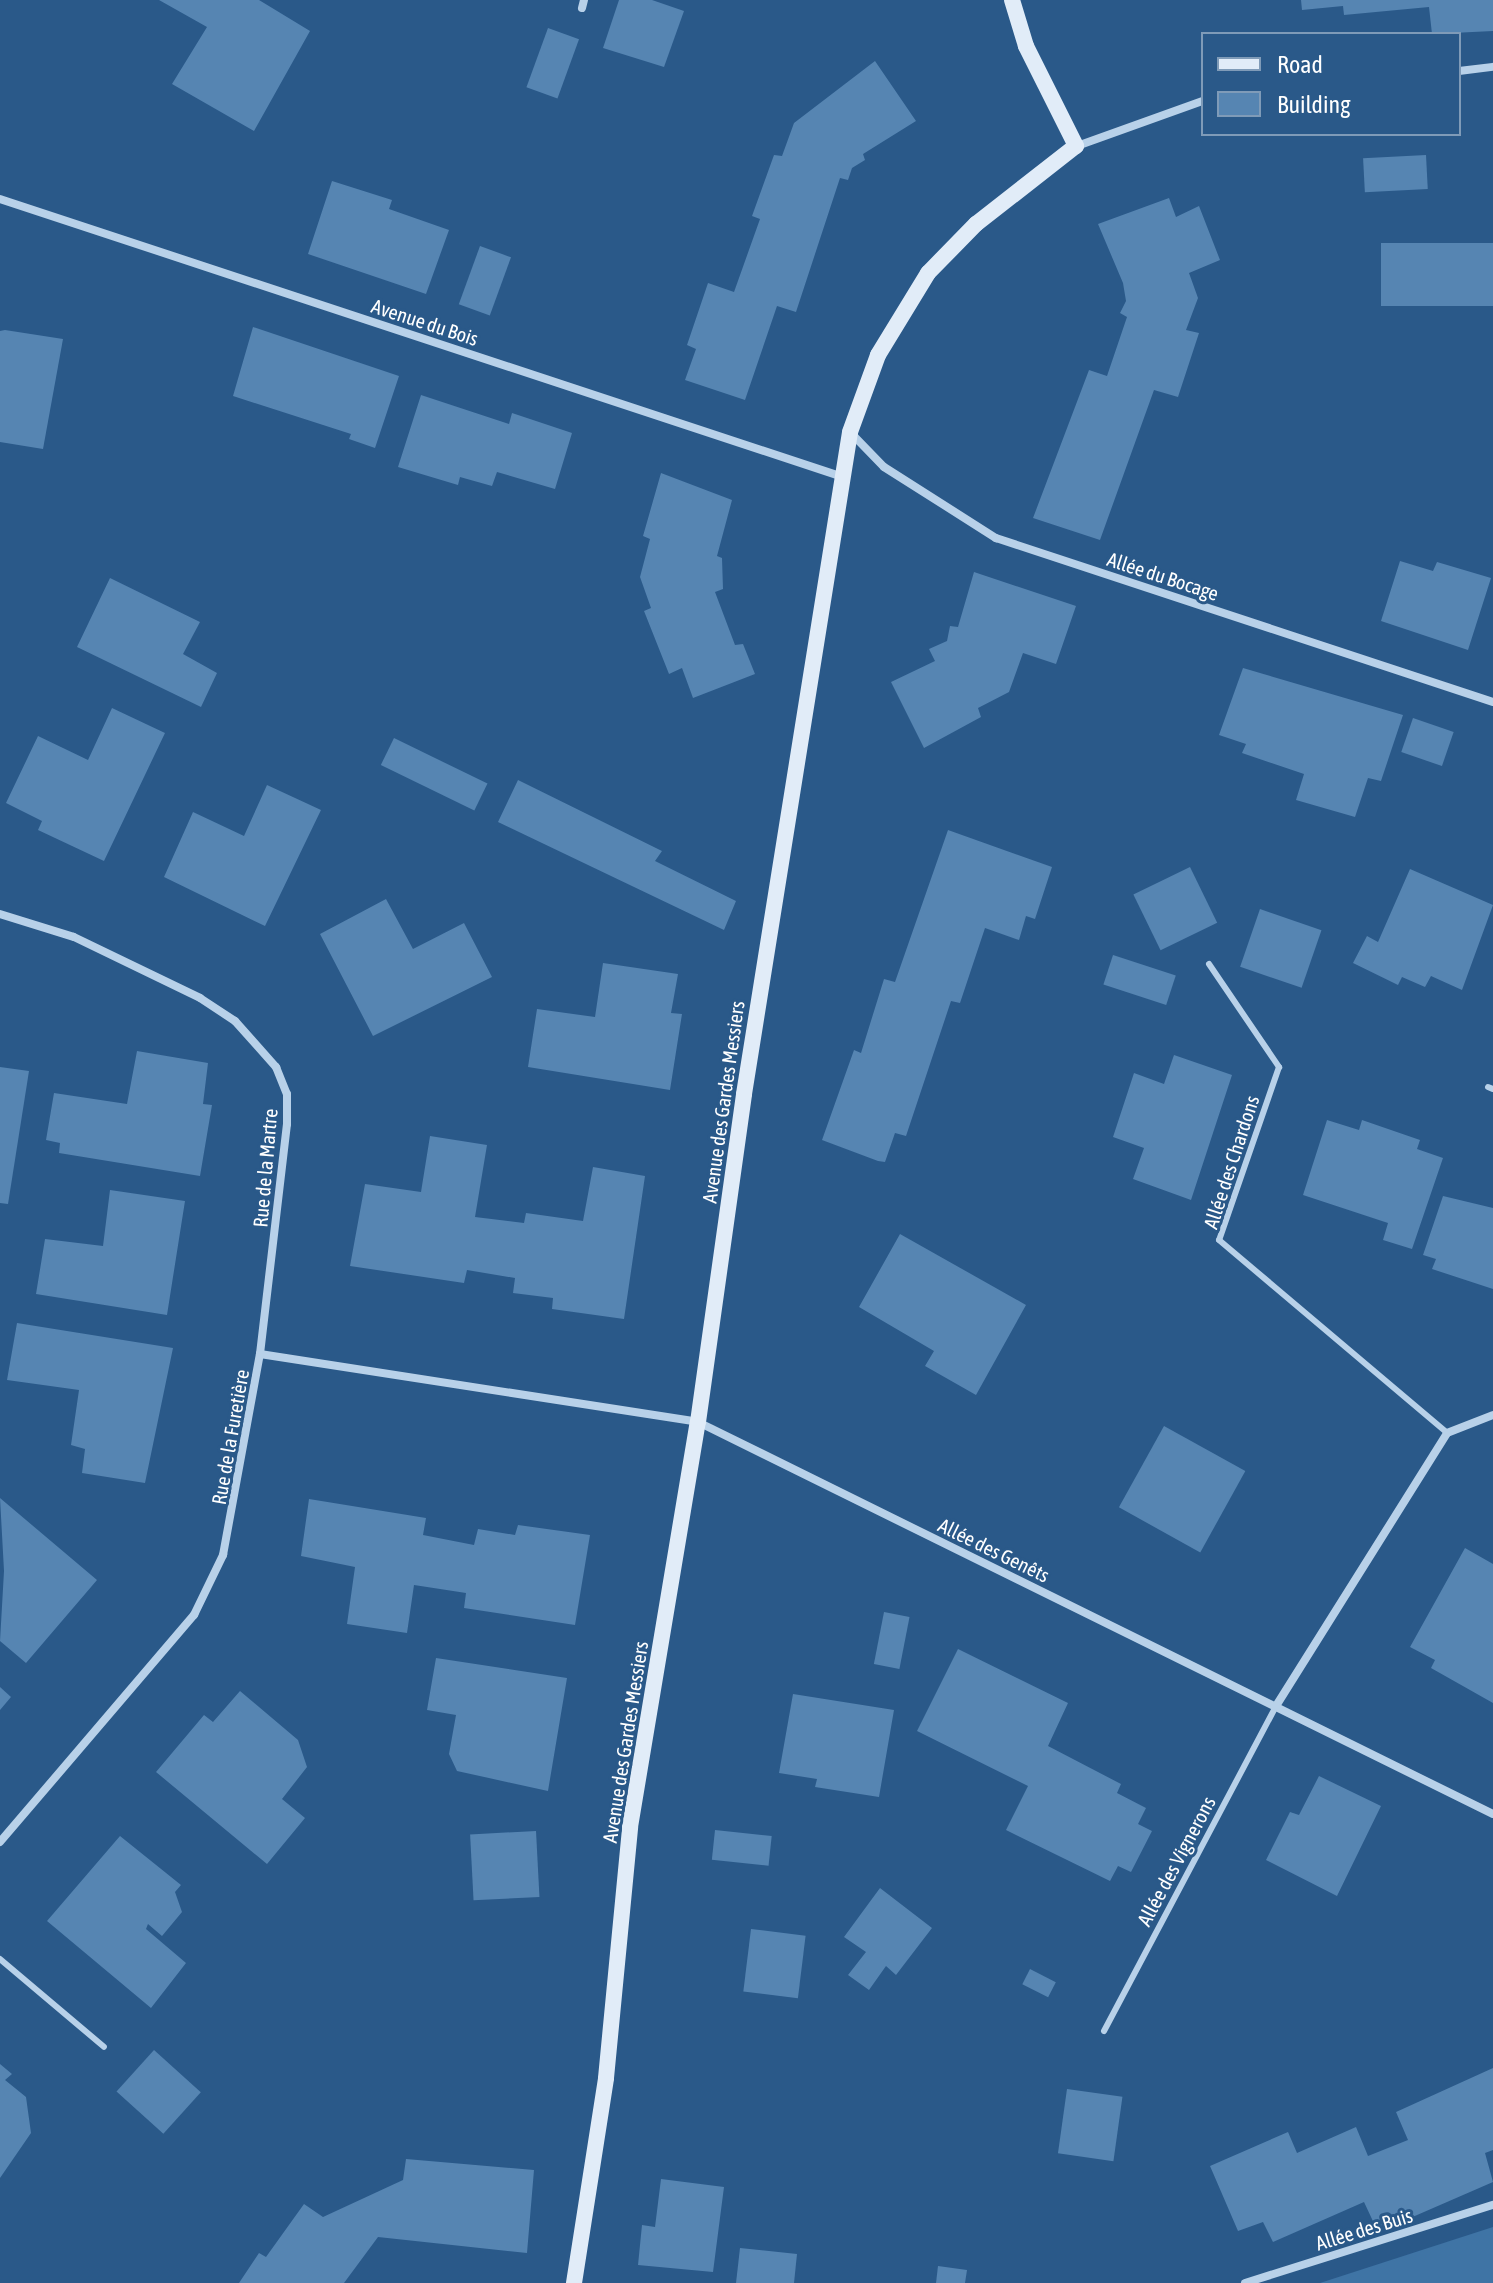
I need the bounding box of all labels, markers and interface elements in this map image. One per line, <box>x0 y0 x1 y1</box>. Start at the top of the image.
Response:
legend <box>1201 32 1461 136</box>
text: Road <box>1277 51 1323 78</box>
text: Building <box>1277 91 1350 118</box>
street label: Avenue du Bois <box>369 294 481 350</box>
street label: Allée du Bocage <box>1104 547 1222 605</box>
street label: Avenue des Gardes Messiers <box>697 999 749 1205</box>
street label: Allée des Chardons <box>1198 1092 1264 1232</box>
street label: Rue de la Martre <box>248 1108 282 1228</box>
street label: Rue de la Furetière <box>206 1367 254 1507</box>
street label: Allée des Genêts <box>935 1513 1053 1587</box>
street label: Avenue des Gardes Messiers <box>597 1639 653 1845</box>
street label: Allée des Vignerons <box>1132 1792 1220 1930</box>
street label: Allée des Buis <box>1313 2203 1415 2255</box>

